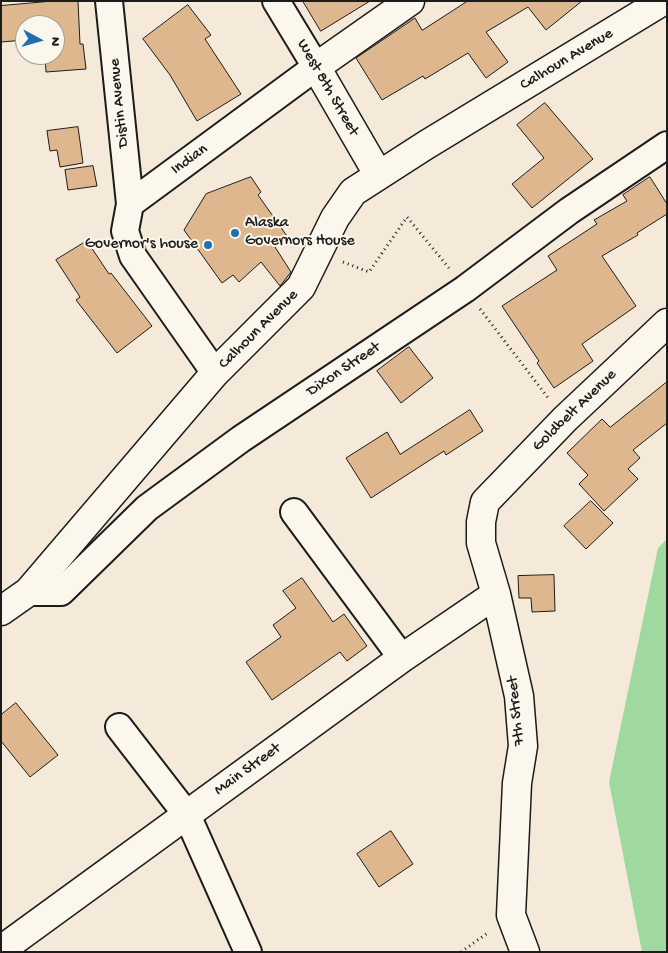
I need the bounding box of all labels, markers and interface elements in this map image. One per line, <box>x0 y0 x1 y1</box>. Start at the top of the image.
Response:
north arrow <box>15 15 65 65</box>
street label: Calhoun Avenue <box>517 25 617 95</box>
text: N <box>45 36 63 47</box>
street label: West 8th Street <box>292 36 362 140</box>
street label: Distin Avenue <box>106 58 134 148</box>
street label: Indian <box>168 140 212 180</box>
place label: Alaska Governors House <box>245 214 355 252</box>
marker: Alaska Governors House <box>229 227 241 239</box>
place label: Governor's house <box>85 235 198 255</box>
marker: Governor's house <box>202 239 214 251</box>
street label: Calhoun Avenue <box>215 286 303 374</box>
street label: Dixon Street <box>304 338 384 402</box>
street label: Goldbelt Avenue <box>529 366 621 456</box>
street label: 7th Street <box>504 675 530 747</box>
street label: Main Street <box>211 739 285 801</box>

